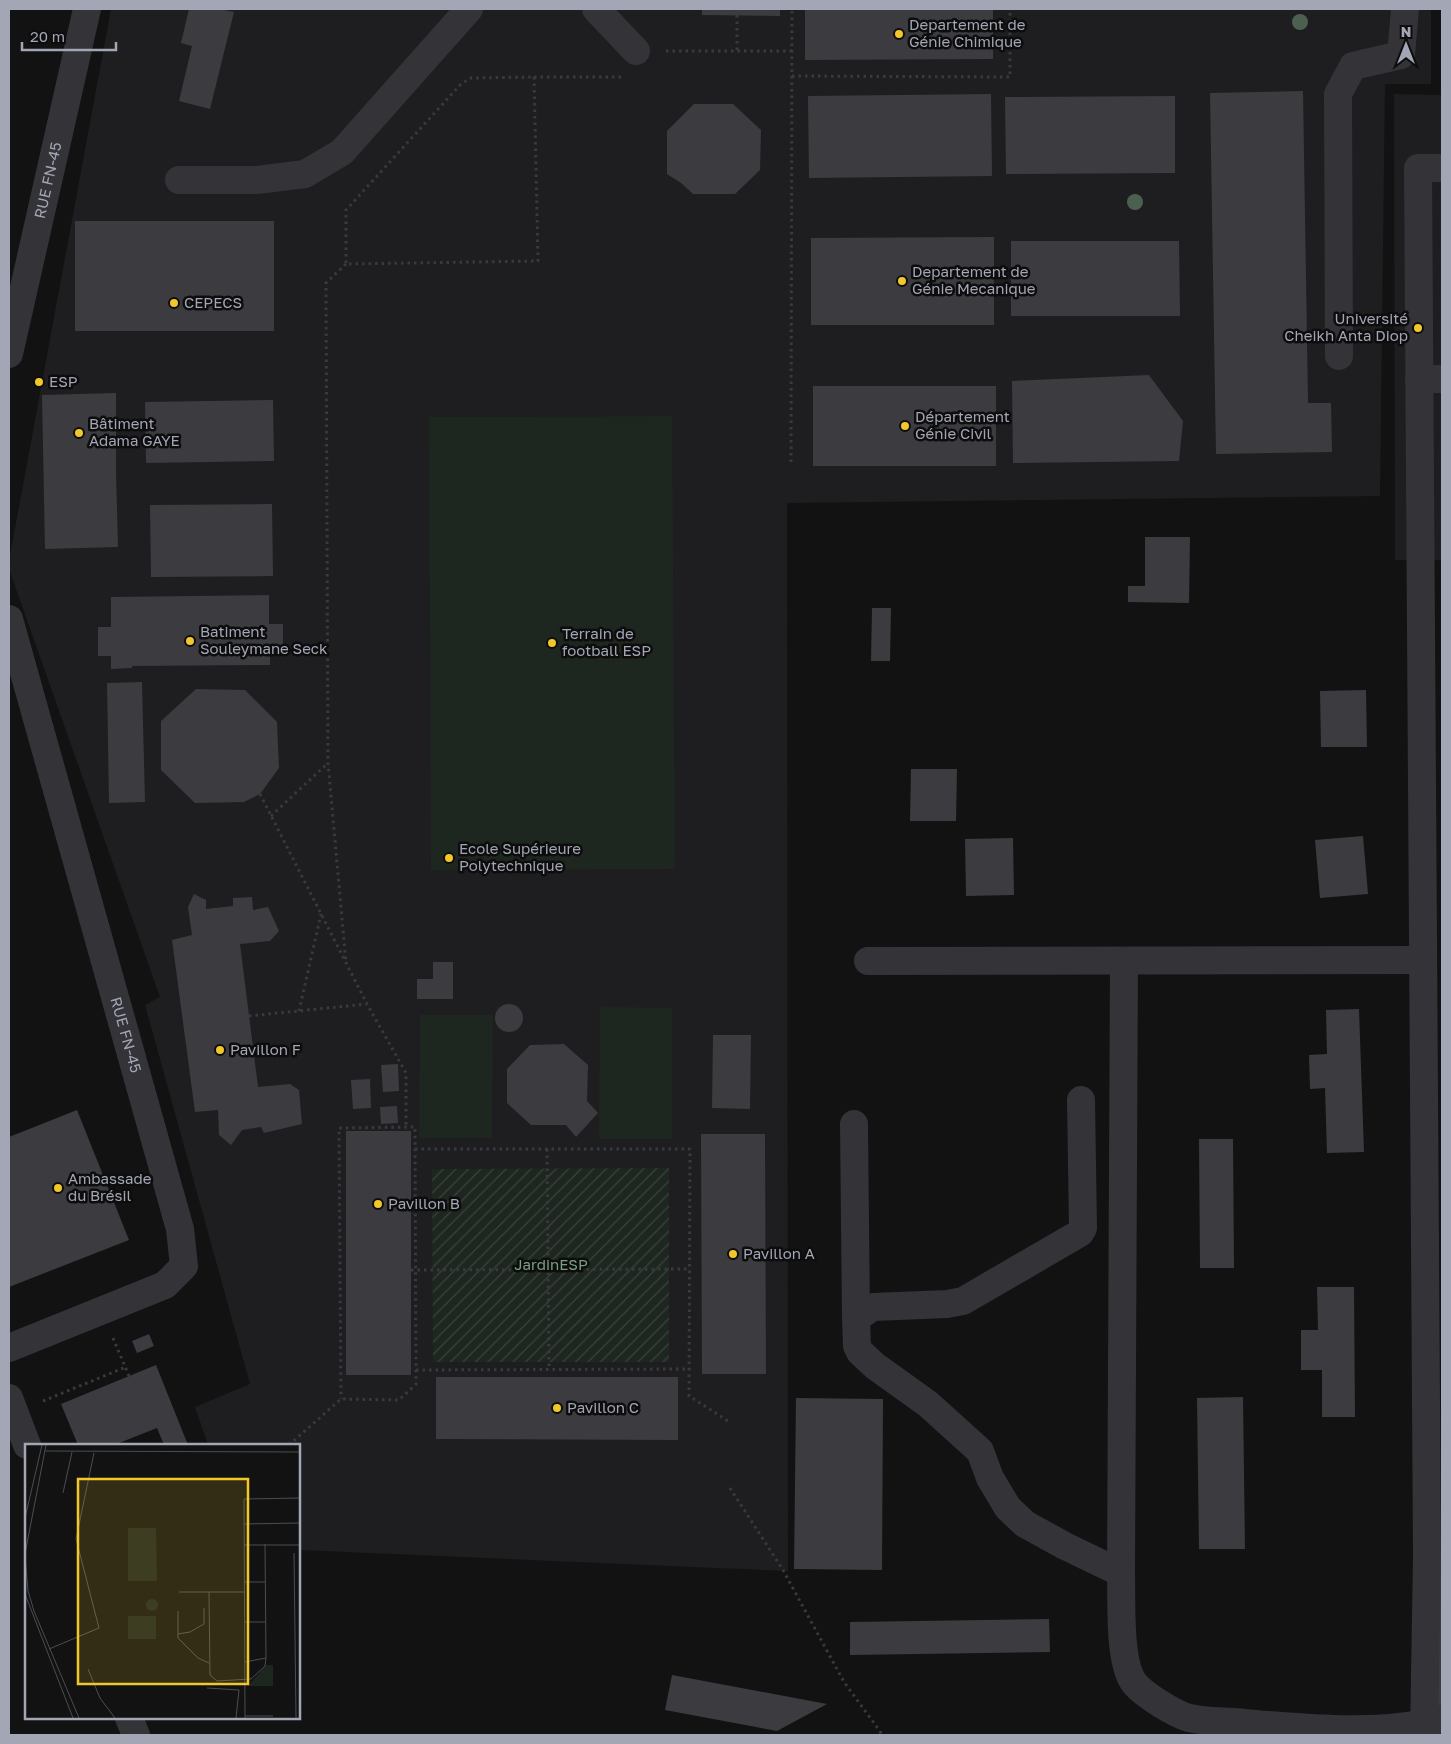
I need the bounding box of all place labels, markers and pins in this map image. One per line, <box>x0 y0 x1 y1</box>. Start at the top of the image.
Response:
place label: Departement de Génie Chimique <box>909 15 1026 50</box>
marker: Departement de Génie Chimique <box>893 28 905 40</box>
place label: Departement de Génie Mecanique <box>912 262 1036 297</box>
marker: Departement de Génie Mecanique <box>896 275 908 287</box>
place label: CEPECS <box>184 293 242 311</box>
marker: CEPECS <box>168 297 180 309</box>
place label: Université Cheikh Anta Diop <box>1284 309 1408 344</box>
marker: Université Cheikh Anta Diop <box>1412 322 1424 334</box>
place label: ESP <box>49 372 78 390</box>
marker: ESP <box>33 376 45 388</box>
place label: Département Génie Civil <box>915 407 1010 442</box>
place label: Bâtiment Adama GAYE <box>89 414 180 449</box>
marker: Département Génie Civil <box>899 420 911 432</box>
marker: Bâtiment Adama GAYE <box>73 427 85 439</box>
place label: Batiment Souleymane Seck <box>200 622 328 657</box>
place label: Terrain de football ESP <box>562 624 651 659</box>
marker: Batiment Souleymane Seck <box>184 635 196 647</box>
marker: Terrain de football ESP <box>546 637 558 649</box>
place label: Ecole Supérieure Polytechnique <box>459 839 581 874</box>
marker: Ecole Supérieure Polytechnique <box>443 852 455 864</box>
place label: Pavillon F <box>230 1040 301 1058</box>
marker: Pavillon F <box>214 1044 226 1056</box>
place label: Ambassade du Brésil <box>68 1169 152 1204</box>
marker: Ambassade du Brésil <box>52 1182 64 1194</box>
place label: Pavillon B <box>388 1194 460 1212</box>
marker: Pavillon B <box>372 1198 384 1210</box>
place label: Pavillon A <box>743 1244 815 1262</box>
marker: Pavillon A <box>727 1248 739 1260</box>
place label: Pavillon C <box>567 1398 639 1416</box>
marker: Pavillon C <box>551 1402 563 1414</box>

